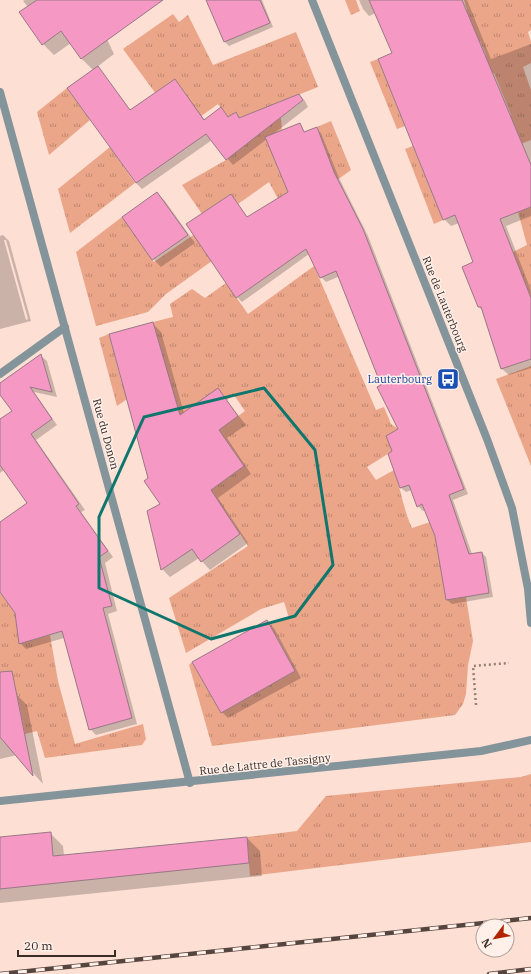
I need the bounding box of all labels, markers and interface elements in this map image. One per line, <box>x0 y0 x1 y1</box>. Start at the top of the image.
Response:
street label: Rue de Lauterbourg <box>419 254 471 354</box>
bus stop icon: Lauterbourg <box>435 366 461 392</box>
place label: Lauterbourg <box>367 372 432 386</box>
street label: Rue du Donon <box>90 397 122 471</box>
street label: Rue de Lattre de Tassigny <box>199 750 331 778</box>
north arrow <box>475 918 515 958</box>
scale bar <box>18 932 115 958</box>
text: N <box>478 936 495 951</box>
text: 20 m <box>24 938 53 953</box>

